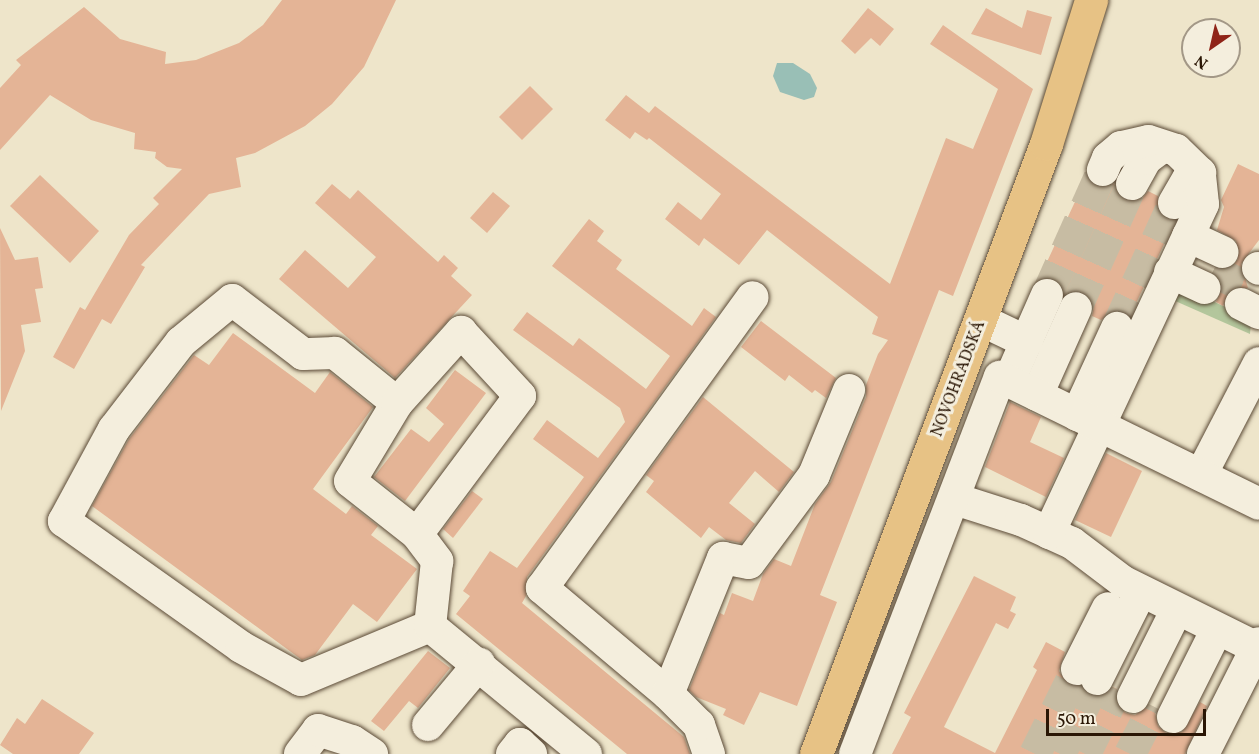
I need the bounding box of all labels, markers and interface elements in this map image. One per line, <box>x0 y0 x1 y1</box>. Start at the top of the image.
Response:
north arrow <box>1181 18 1241 78</box>
text: N <box>1191 49 1213 74</box>
street label: NOVOHRADSKÁ <box>928 318 990 440</box>
scale bar <box>1049 697 1210 735</box>
text: 50 m <box>1057 707 1096 732</box>

